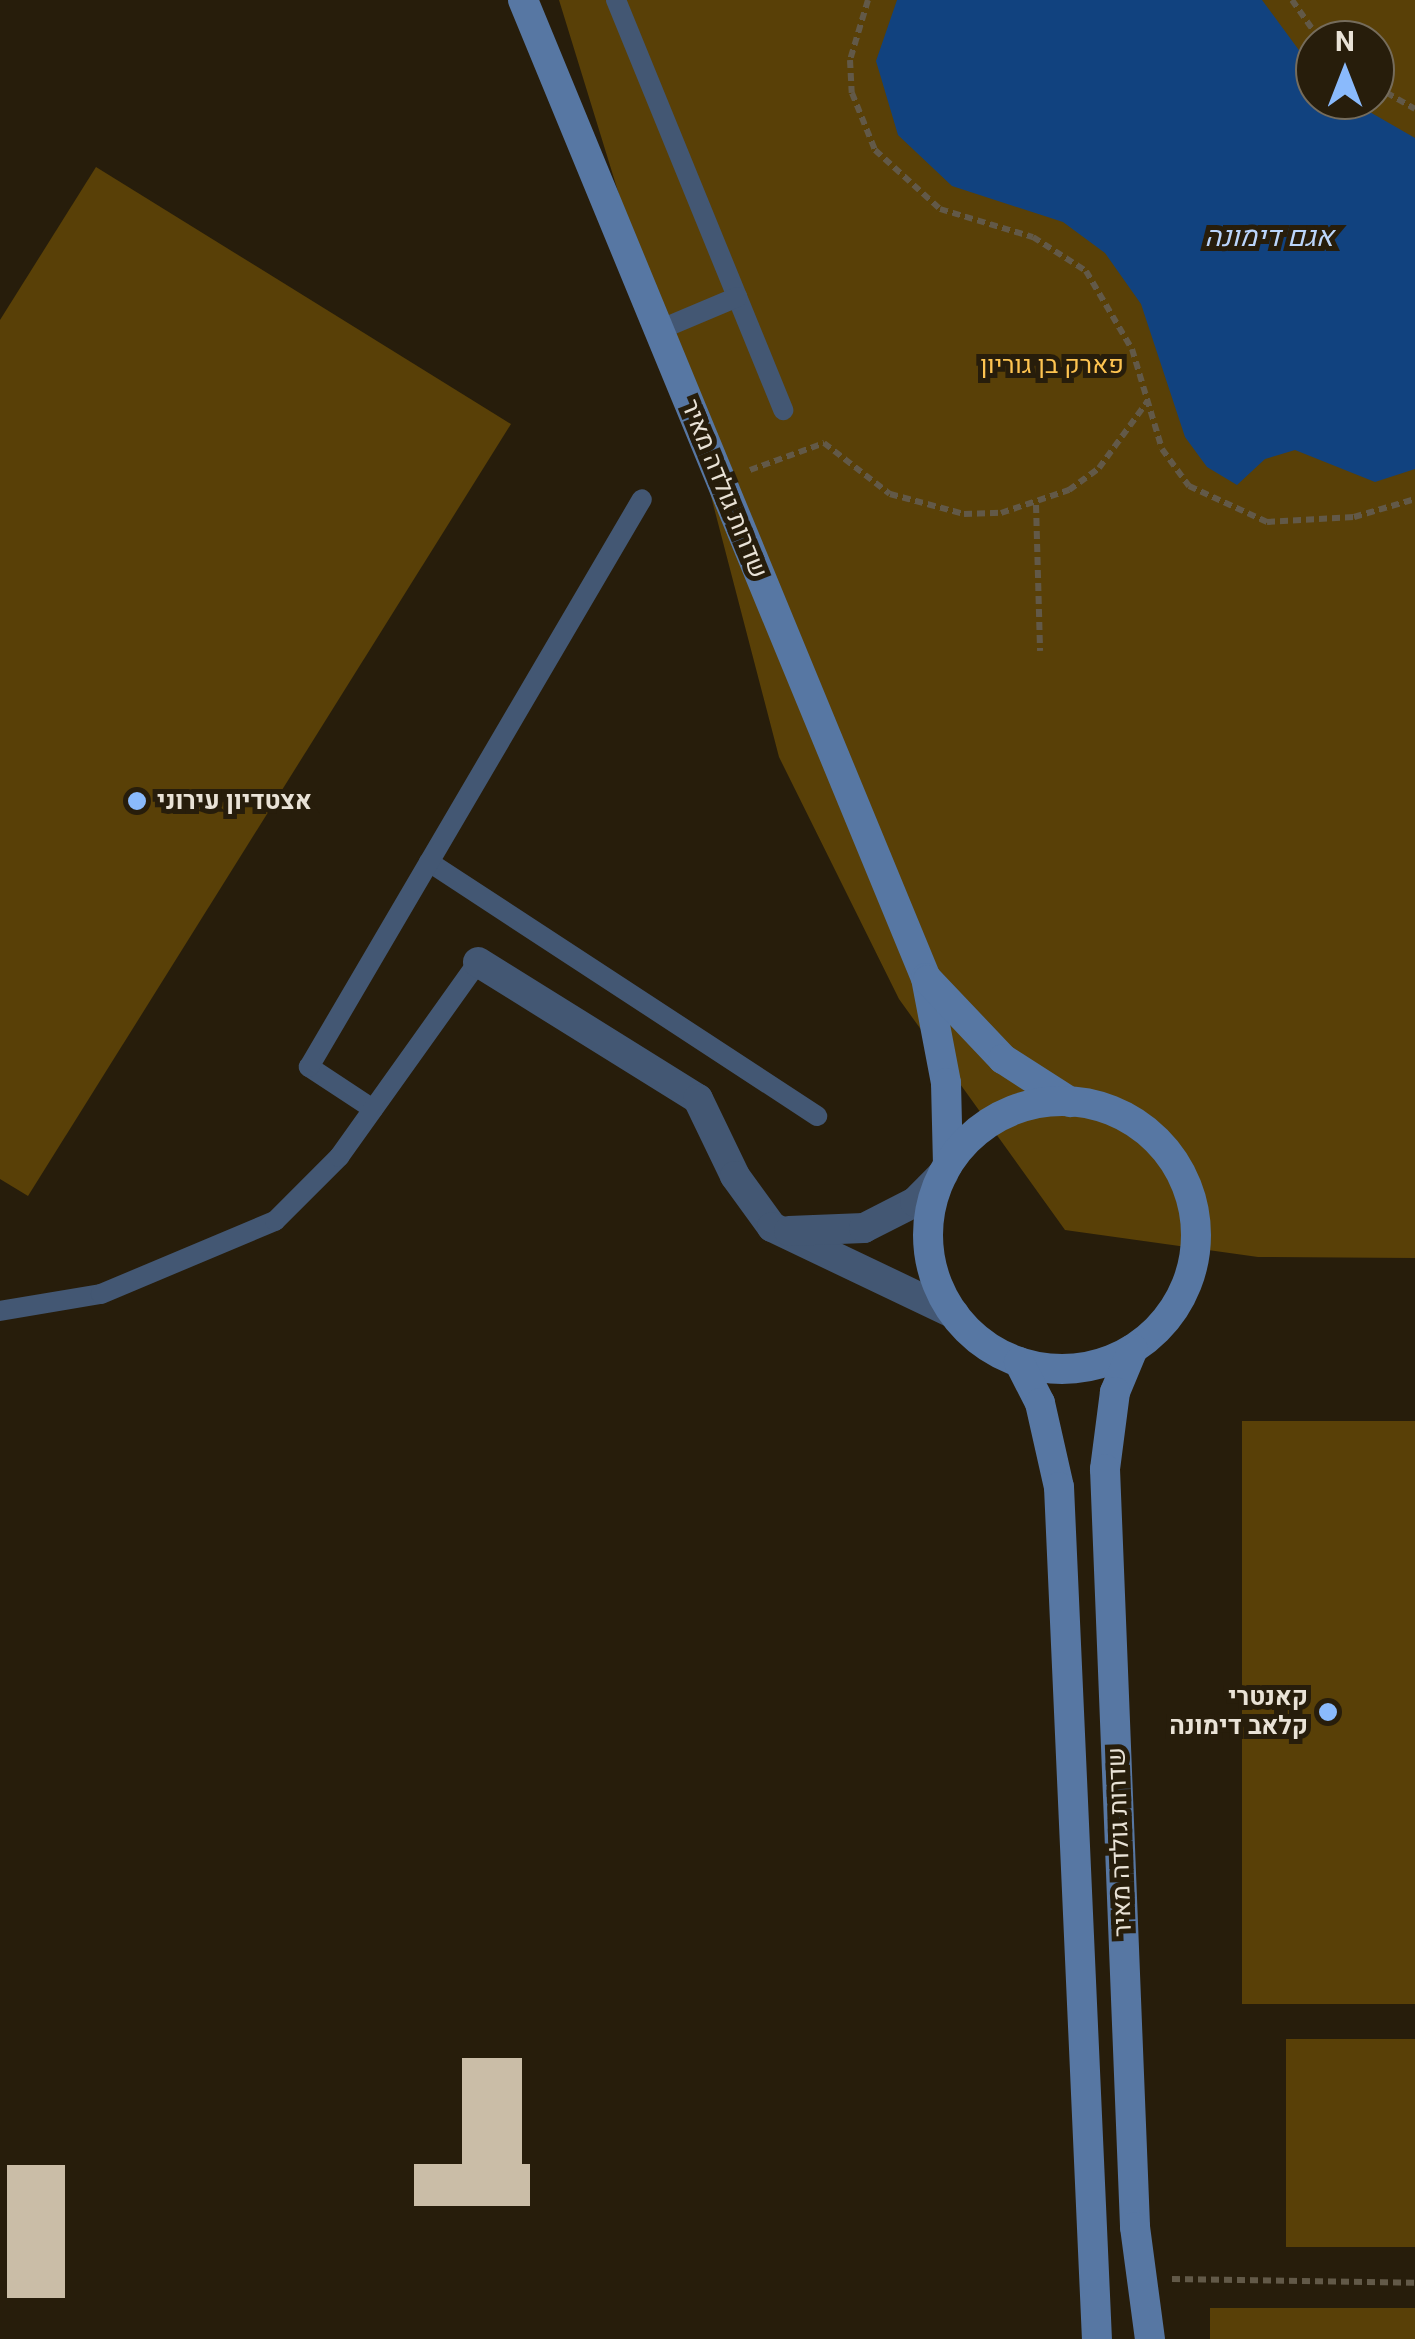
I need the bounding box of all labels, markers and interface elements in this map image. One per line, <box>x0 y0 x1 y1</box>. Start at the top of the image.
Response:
north arrow <box>1295 20 1395 120</box>
text: N <box>1335 25 1355 58</box>
water label: אגם דימונה <box>1204 220 1334 254</box>
park label: פארק בן גוריון <box>980 350 1124 380</box>
street label: שדרות גולדה מאיר <box>675 395 773 583</box>
place label: אצטדיון עירוני <box>157 786 312 816</box>
marker: אצטדיון עירוני <box>126 790 148 812</box>
place label: קאנטרי קלאב דימונה <box>1169 1683 1308 1742</box>
marker: קאנטרי קלאב דימונה <box>1317 1701 1339 1723</box>
street label: שדרות גולדה מאיר <box>1102 1747 1138 1937</box>

